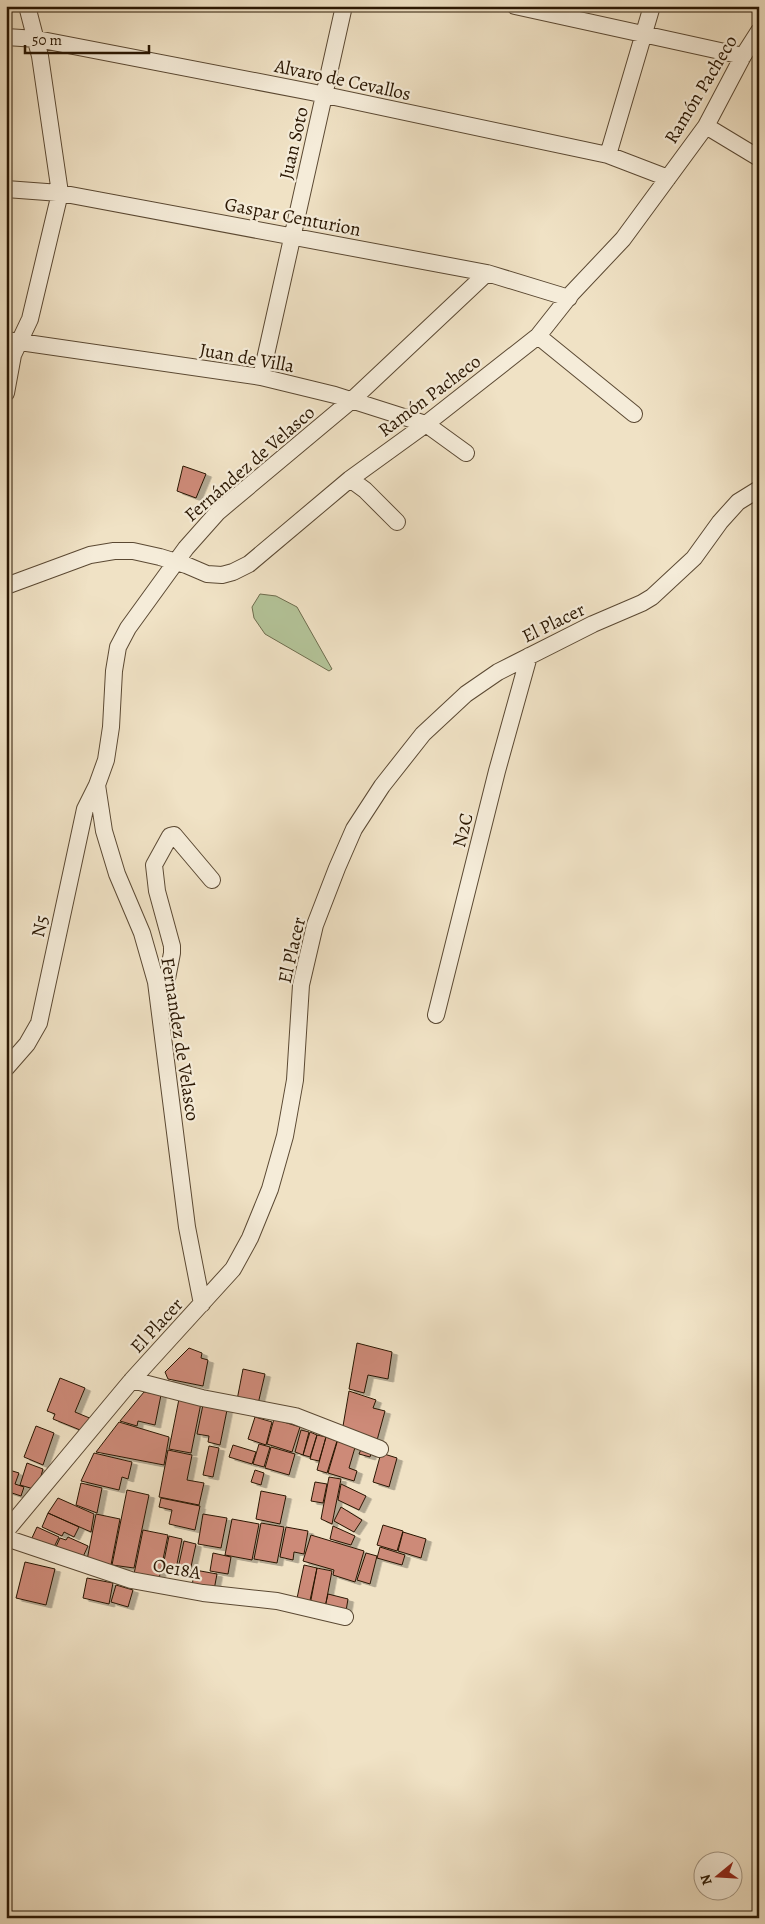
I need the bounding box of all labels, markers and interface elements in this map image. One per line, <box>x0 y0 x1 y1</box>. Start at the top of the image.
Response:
scale bar <box>25 22 149 54</box>
text: 50 m <box>32 30 62 50</box>
street label: Ramón Pacheco <box>658 30 744 149</box>
street label: Alvaro de Cevallos <box>271 53 413 107</box>
street label: Juan Soto <box>273 104 315 182</box>
street label: Gaspar Centurion <box>222 191 363 243</box>
street label: Juan de Villa <box>197 337 296 379</box>
street label: Ramón Pacheco <box>373 349 486 443</box>
street label: Fernández de Velasco <box>179 400 320 528</box>
street label: El Placer <box>518 596 589 649</box>
street label: N2C <box>446 810 480 850</box>
street label: N5 <box>25 913 55 940</box>
street label: El Placer <box>272 915 312 986</box>
street label: Fernandez de Velasco <box>154 956 206 1123</box>
street label: El Placer <box>124 1292 189 1359</box>
street label: Oe18A <box>151 1552 204 1586</box>
north arrow <box>692 1852 742 1902</box>
text: N <box>696 1872 717 1888</box>

